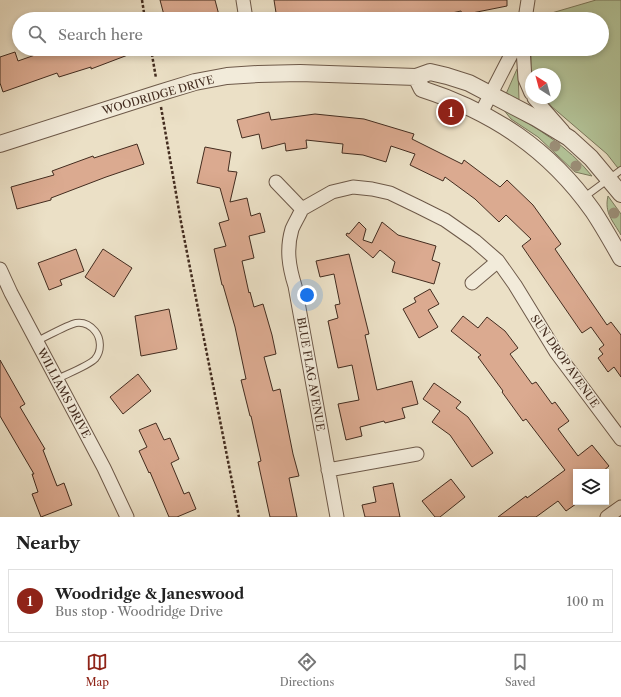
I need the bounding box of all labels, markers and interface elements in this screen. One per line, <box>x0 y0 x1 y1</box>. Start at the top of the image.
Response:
search box <box>12 12 609 56</box>
icon: search <box>26 23 48 45</box>
text: Search here <box>58 25 143 44</box>
north arrow <box>525 68 561 104</box>
street label: WOODRIDGE DRIVE <box>100 72 216 118</box>
pin: 1 <box>438 97 464 127</box>
your location <box>297 285 317 305</box>
street label: SUN DROP AVENUE <box>528 312 603 411</box>
street label: BLUE FLAG AVENUE <box>294 316 328 432</box>
street label: WILLIAMS DRIVE <box>34 345 94 441</box>
map controls <box>573 469 609 505</box>
button: layers <box>573 469 609 505</box>
text: Nearby <box>16 533 80 553</box>
text: Woodridge & Janeswood <box>55 584 244 603</box>
text: 1 <box>27 593 33 609</box>
text: 100 m <box>566 593 604 609</box>
text: Bus stop · Woodridge Drive <box>55 603 223 619</box>
tab: Map <box>85 651 109 689</box>
tab: Directions <box>280 651 334 689</box>
tab: Saved <box>505 651 536 689</box>

